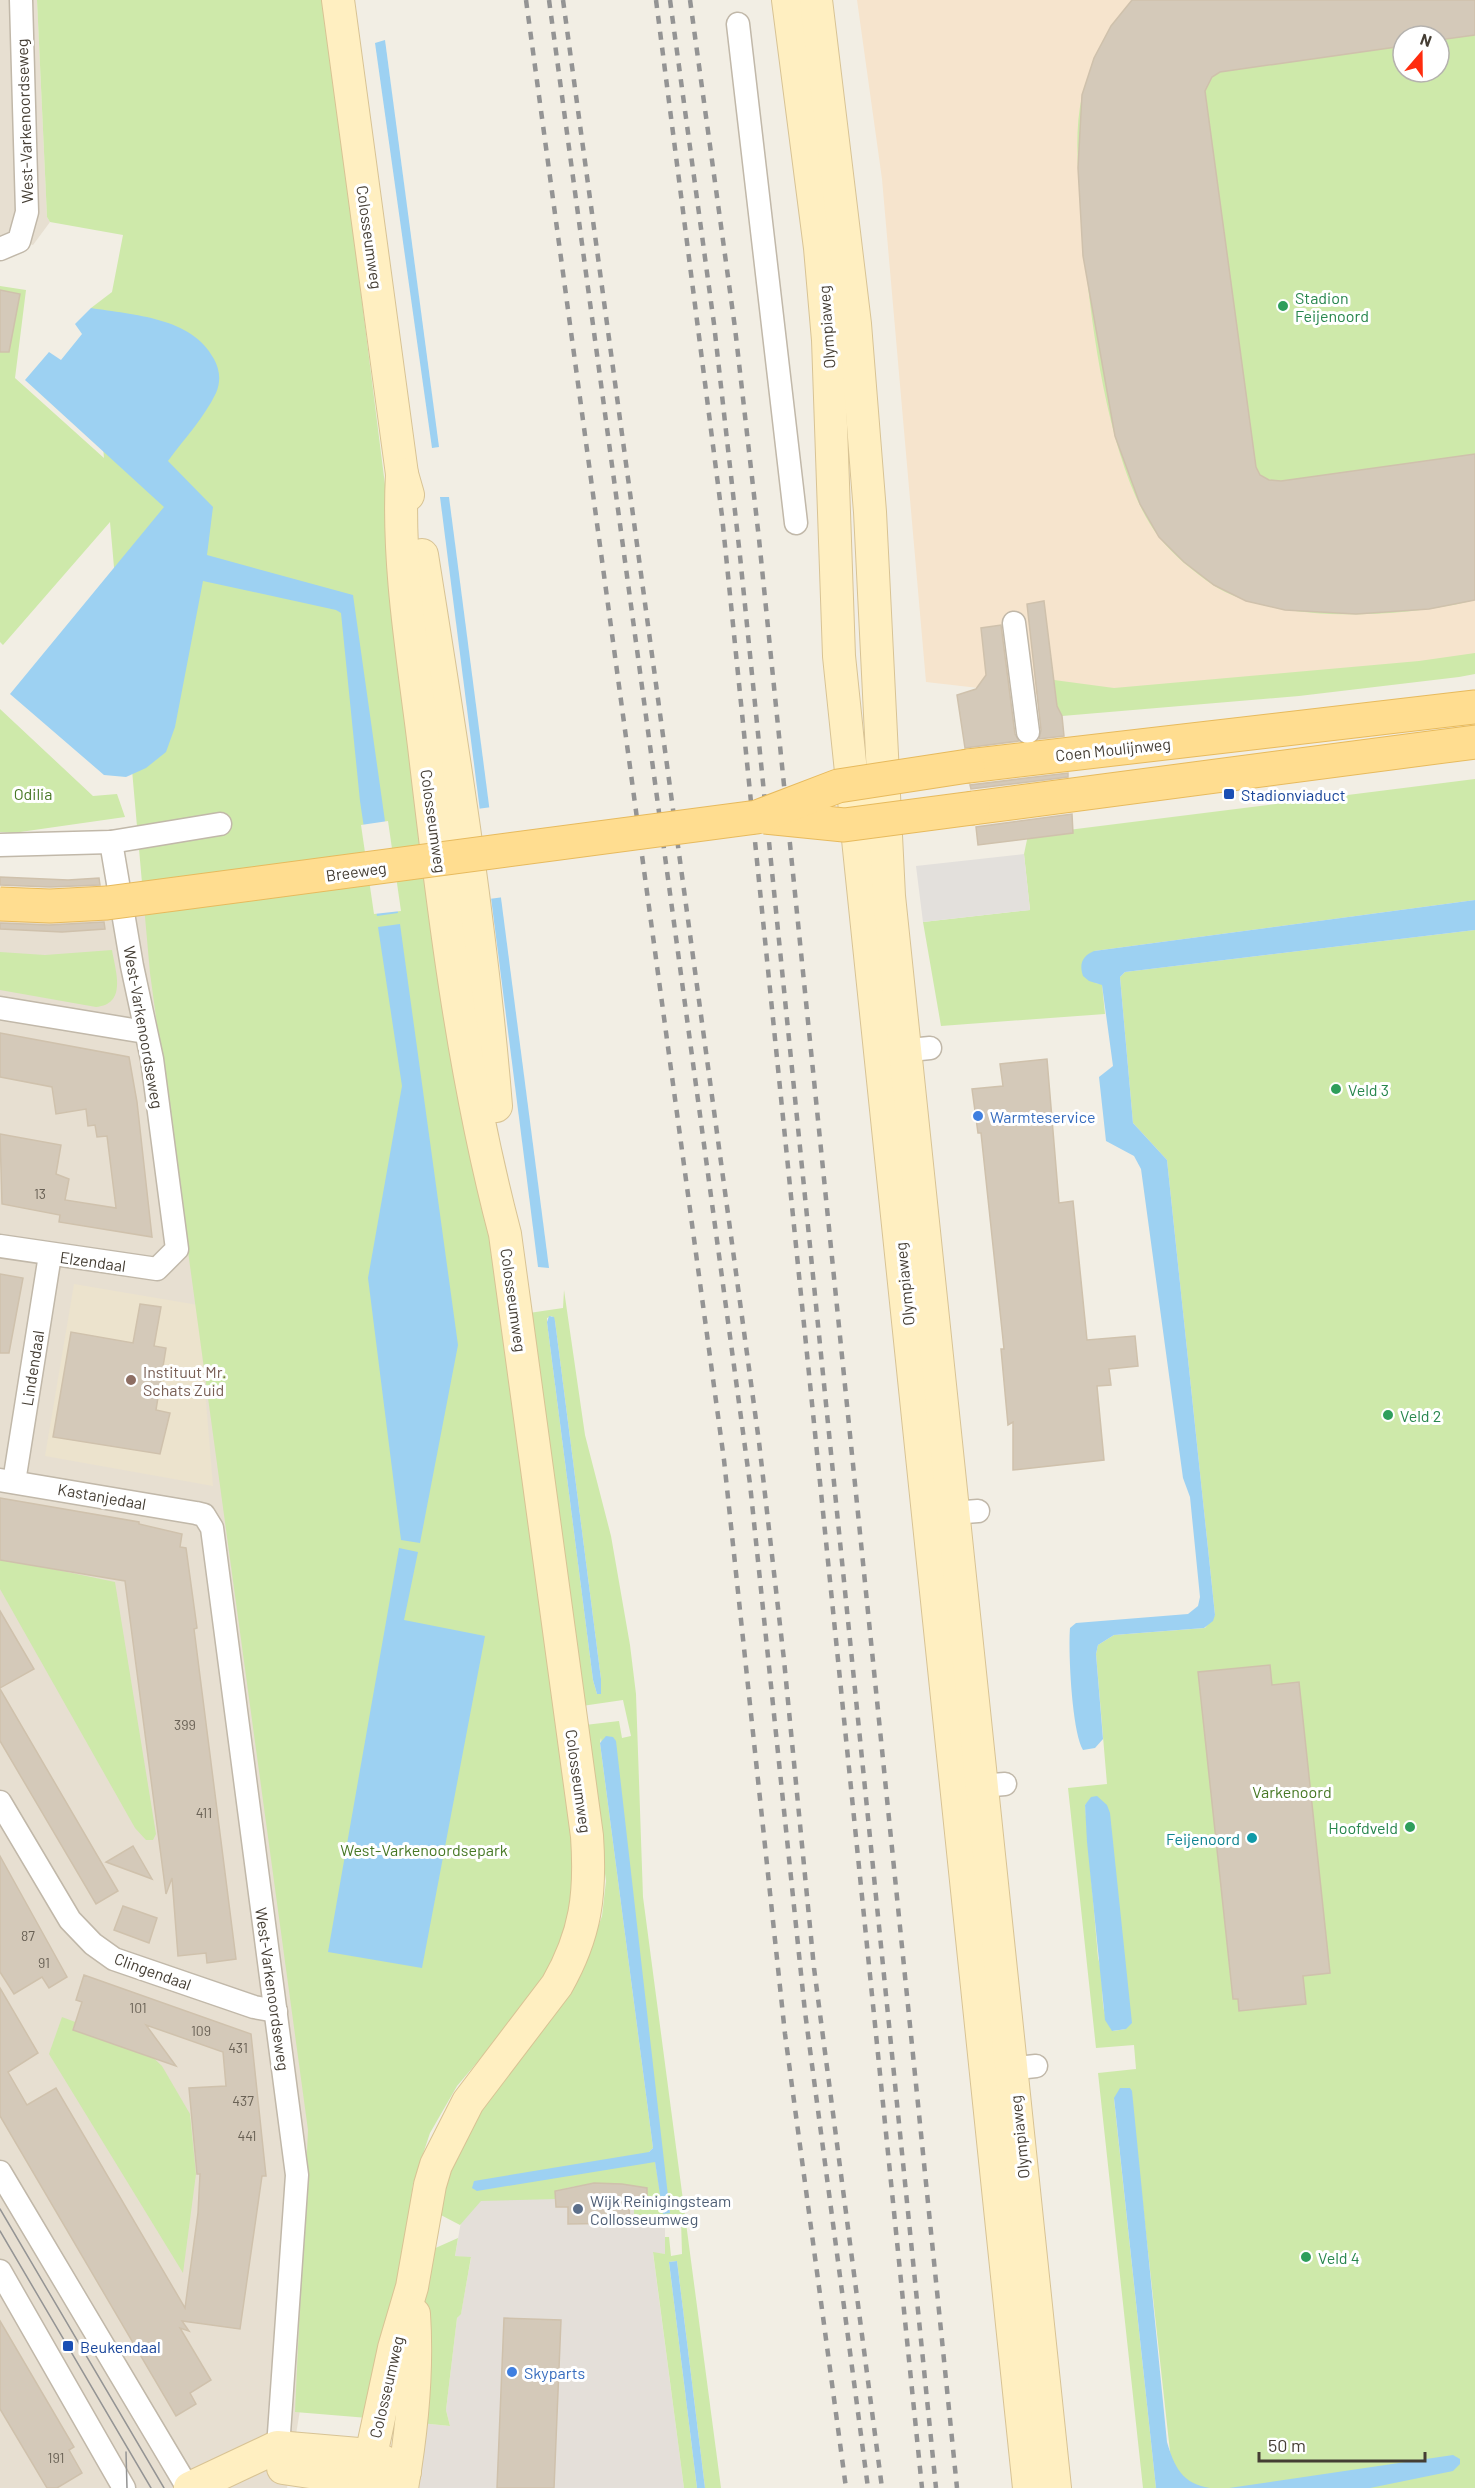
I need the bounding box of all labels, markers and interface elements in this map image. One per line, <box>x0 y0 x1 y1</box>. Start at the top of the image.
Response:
north arrow <box>1391 24 1451 84</box>
text: N <box>1418 29 1435 50</box>
street label: West-Varkenoordseweg <box>12 38 36 204</box>
street label: Colosseumweg <box>353 184 387 290</box>
street label: Olympiaweg <box>814 285 838 369</box>
place label: Stadion Feijenoord <box>1295 288 1369 325</box>
marker: Stadion Feijenoord <box>1276 299 1290 313</box>
street label: Coen Moulijnweg <box>1054 733 1172 765</box>
street label: Colosseumweg <box>417 768 451 874</box>
park label: Odilia <box>14 784 52 803</box>
place label: Stadionviaduct <box>1241 785 1346 804</box>
marker: Stadionviaduct <box>1222 787 1236 801</box>
street label: Breeweg <box>324 857 388 885</box>
street label: West-Varkenoordseweg <box>120 944 168 1110</box>
place label: Veld 3 <box>1348 1080 1389 1099</box>
marker: Veld 3 <box>1329 1082 1343 1096</box>
place label: Warmteservice <box>990 1107 1095 1126</box>
marker: Warmteservice <box>971 1109 985 1123</box>
house number: 13 <box>34 1185 46 1202</box>
street label: Olympiaweg <box>890 1241 918 1327</box>
street label: Elzendaal <box>59 1247 127 1275</box>
street label: Colosseumweg <box>497 1247 531 1353</box>
street label: Lindendaal <box>17 1329 47 1407</box>
place label: Instituut Mr. Schats Zuid <box>143 1362 227 1399</box>
marker: Instituut Mr. Schats Zuid <box>124 1373 138 1387</box>
place label: Veld 2 <box>1400 1406 1441 1425</box>
marker: Veld 2 <box>1381 1408 1395 1422</box>
street label: Kastanjedaal <box>56 1479 148 1513</box>
house number: 399 <box>174 1716 196 1733</box>
street label: Colosseumweg <box>562 1728 596 1834</box>
park label: Varkenoord <box>1252 1782 1332 1801</box>
house number: 411 <box>196 1804 212 1821</box>
place label: Hoofdveld <box>1328 1818 1398 1837</box>
marker: Hoofdveld <box>1403 1820 1417 1834</box>
place label: Feijenoord <box>1166 1829 1240 1848</box>
marker: Feijenoord <box>1245 1831 1259 1845</box>
park label: West-Varkenoordsepark <box>340 1840 508 1859</box>
street label: West-Varkenoordseweg <box>252 1906 294 2072</box>
house number: 87 <box>21 1927 35 1944</box>
street label: Clingendaal <box>112 1948 194 1994</box>
house number: 91 <box>38 1954 50 1971</box>
house number: 101 <box>129 1999 147 2016</box>
house number: 109 <box>191 2022 211 2039</box>
house number: 431 <box>228 2039 248 2056</box>
house number: 437 <box>232 2092 254 2109</box>
street label: Olympiaweg <box>1005 2094 1033 2180</box>
house number: 441 <box>237 2127 257 2144</box>
place label: Wijk Reinigingsteam Collosseumweg <box>590 2191 731 2228</box>
marker: Wijk Reinigingsteam Collosseumweg <box>571 2202 585 2216</box>
place label: Veld 4 <box>1318 2248 1360 2267</box>
marker: Veld 4 <box>1299 2250 1313 2264</box>
street label: Colosseumweg <box>365 2334 407 2440</box>
place label: Beukendaal <box>80 2337 161 2356</box>
marker: Beukendaal <box>61 2339 75 2353</box>
place label: Skyparts <box>524 2363 585 2382</box>
marker: Skyparts <box>505 2365 519 2379</box>
scale bar <box>1259 2425 1426 2463</box>
text: 50 m <box>1268 2434 1306 2456</box>
house number: 191 <box>48 2449 64 2466</box>

